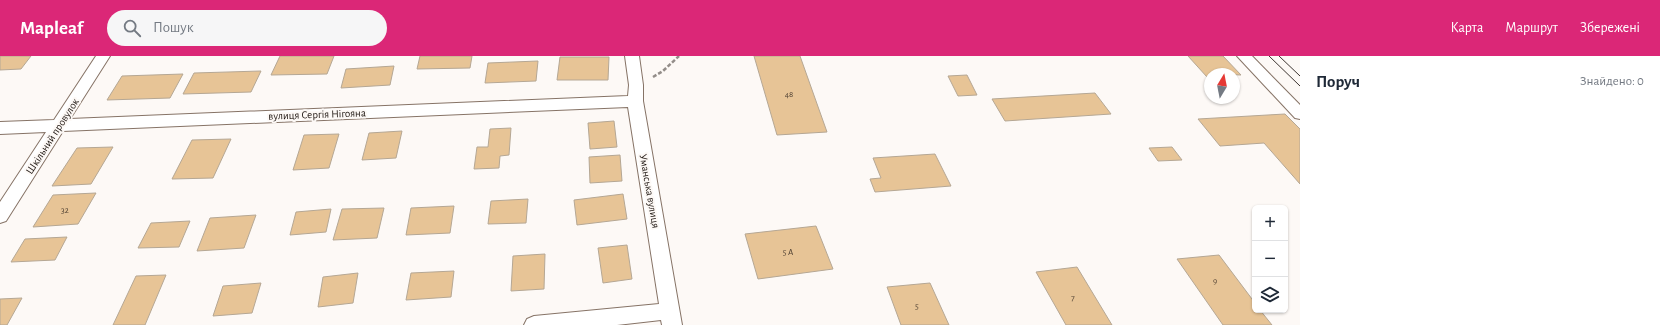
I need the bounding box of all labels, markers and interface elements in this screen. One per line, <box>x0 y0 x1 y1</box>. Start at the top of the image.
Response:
search box <box>107 10 387 46</box>
icon: search <box>121 17 143 39</box>
text: Mapleaf <box>20 19 83 38</box>
text: Пошук <box>153 20 194 35</box>
text: Карта <box>1450 21 1483 35</box>
text: Маршрут <box>1505 21 1558 35</box>
text: Збережені <box>1580 21 1640 35</box>
north arrow <box>1204 68 1240 104</box>
text: Поруч <box>1316 73 1360 90</box>
text: Знайдено: 0 <box>1580 75 1644 88</box>
house number: 48 <box>785 90 793 99</box>
street label: Шкільний провулок <box>24 96 81 176</box>
street label: вулиця Сергія Нігояна <box>268 107 366 122</box>
street label: Уманська вулиця <box>638 153 661 229</box>
map controls <box>1252 205 1288 313</box>
button: + <box>1252 205 1288 241</box>
house number: 32 <box>61 206 69 215</box>
button: − <box>1252 241 1288 277</box>
house number: 5 А <box>783 248 794 257</box>
house number: 9 <box>1213 277 1217 286</box>
button: layers <box>1252 277 1288 313</box>
house number: 7 <box>1071 294 1075 303</box>
house number: 5 <box>915 302 919 311</box>

